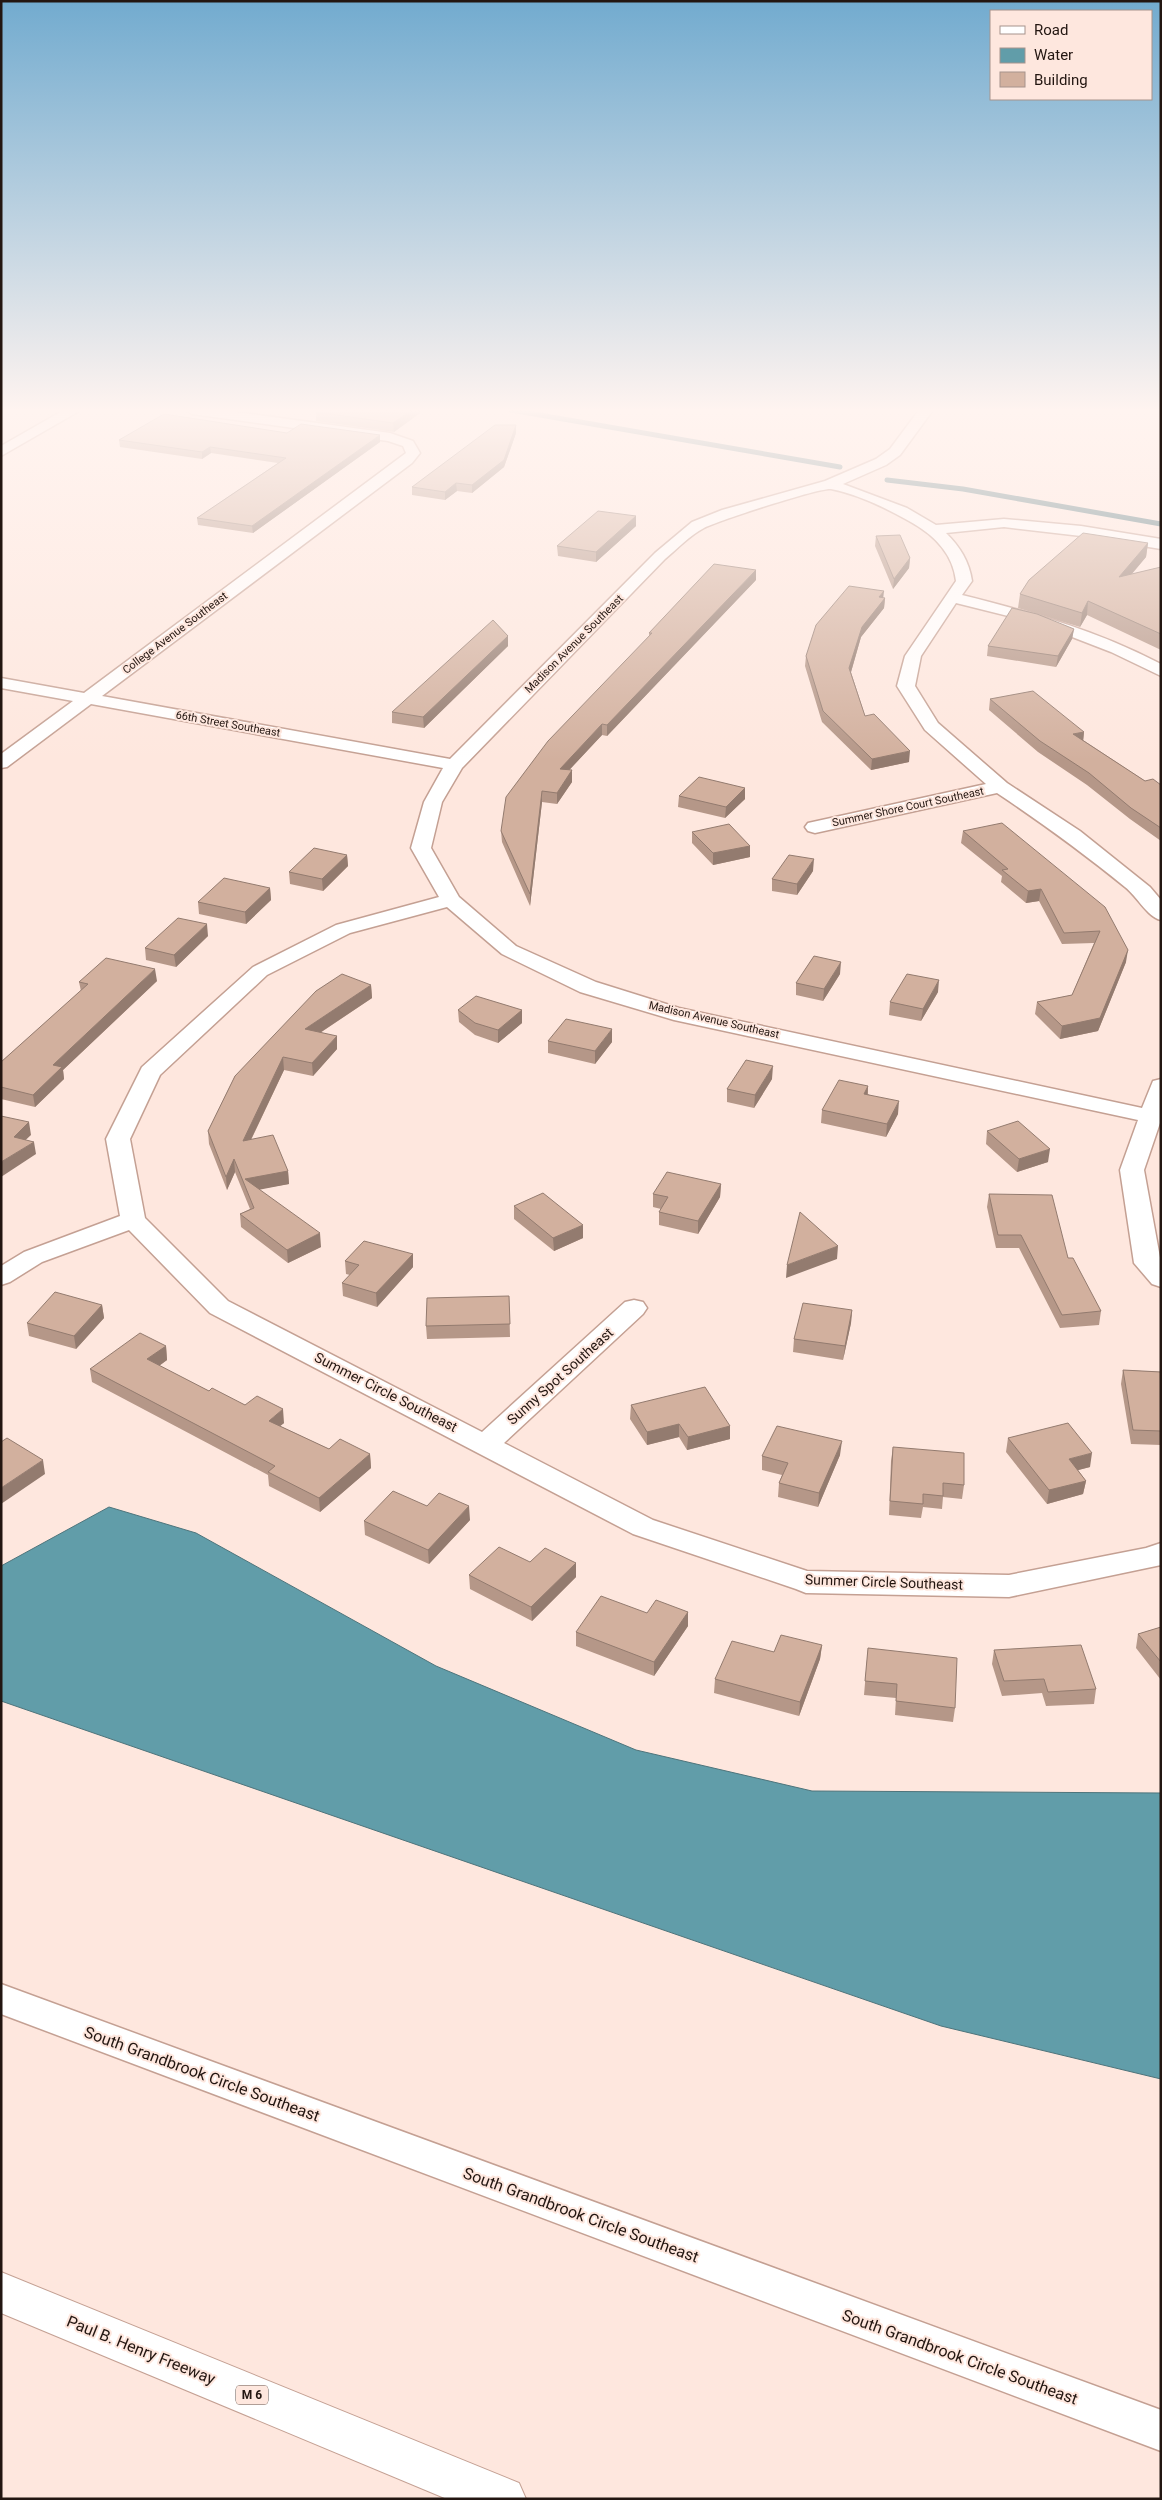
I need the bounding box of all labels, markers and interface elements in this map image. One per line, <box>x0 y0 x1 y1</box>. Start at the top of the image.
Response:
legend <box>990 10 1152 100</box>
text: Road <box>1034 21 1068 39</box>
text: Water <box>1034 46 1073 64</box>
text: Building <box>1034 71 1088 89</box>
street label: College Avenue Southeast <box>120 589 230 677</box>
street label: Madison Avenue Southeast <box>522 592 626 696</box>
street label: 66th Street Southeast <box>175 708 282 740</box>
street label: Summer Shore Court Southeast <box>831 784 985 829</box>
street label: Madison Avenue Southeast <box>647 999 781 1041</box>
street label: Sunny Spot Southeast <box>504 1324 617 1428</box>
street label: Summer Circle Southeast <box>312 1349 460 1435</box>
street label: Summer Circle Southeast <box>805 1571 964 1593</box>
street label: South Grandbrook Circle Southeast <box>82 2022 322 2126</box>
street label: South Grandbrook Circle Southeast <box>461 2163 701 2267</box>
street label: South Grandbrook Circle Southeast <box>840 2305 1080 2409</box>
street label: Paul B. Henry Freeway <box>64 2312 218 2389</box>
road number: M 6 <box>236 2386 268 2404</box>

